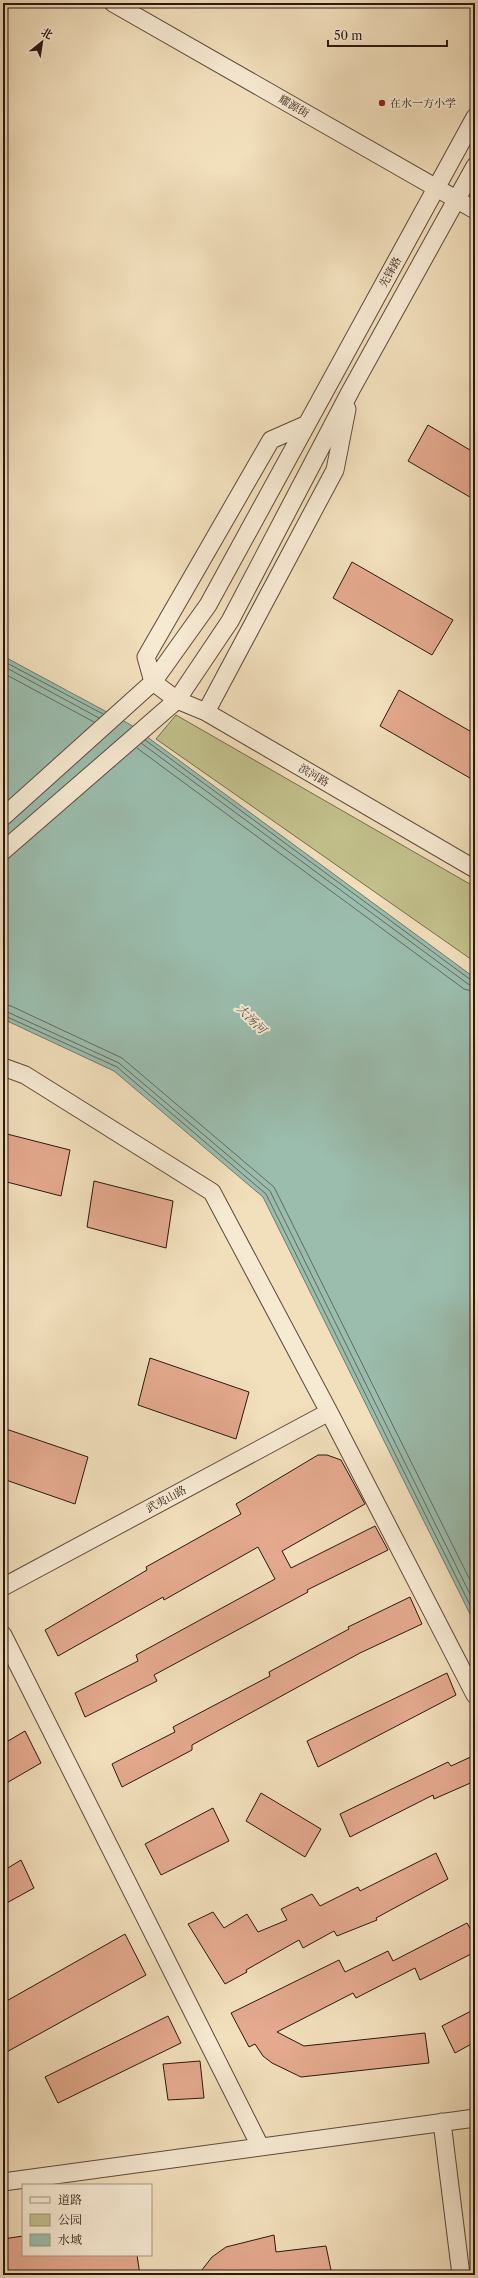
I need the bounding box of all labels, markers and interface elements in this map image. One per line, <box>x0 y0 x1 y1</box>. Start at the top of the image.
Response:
north arrow <box>22 22 62 62</box>
scale bar <box>328 22 447 48</box>
text: 北 <box>39 25 55 42</box>
text: 50 m <box>334 28 363 43</box>
street label: 耀源街 <box>276 92 312 120</box>
place label: 在水一方小学 <box>390 96 456 110</box>
marker: 在水一方小学 <box>377 98 387 108</box>
street label: 先锋路 <box>376 254 404 290</box>
street label: 滨河路 <box>296 761 332 789</box>
water label: 大汤河 <box>233 1001 271 1038</box>
street label: 武夷山路 <box>143 1482 189 1516</box>
legend <box>22 2184 152 2256</box>
text: 道路 <box>58 2192 82 2207</box>
text: 公园 <box>58 2212 82 2227</box>
text: 水域 <box>58 2232 82 2247</box>

